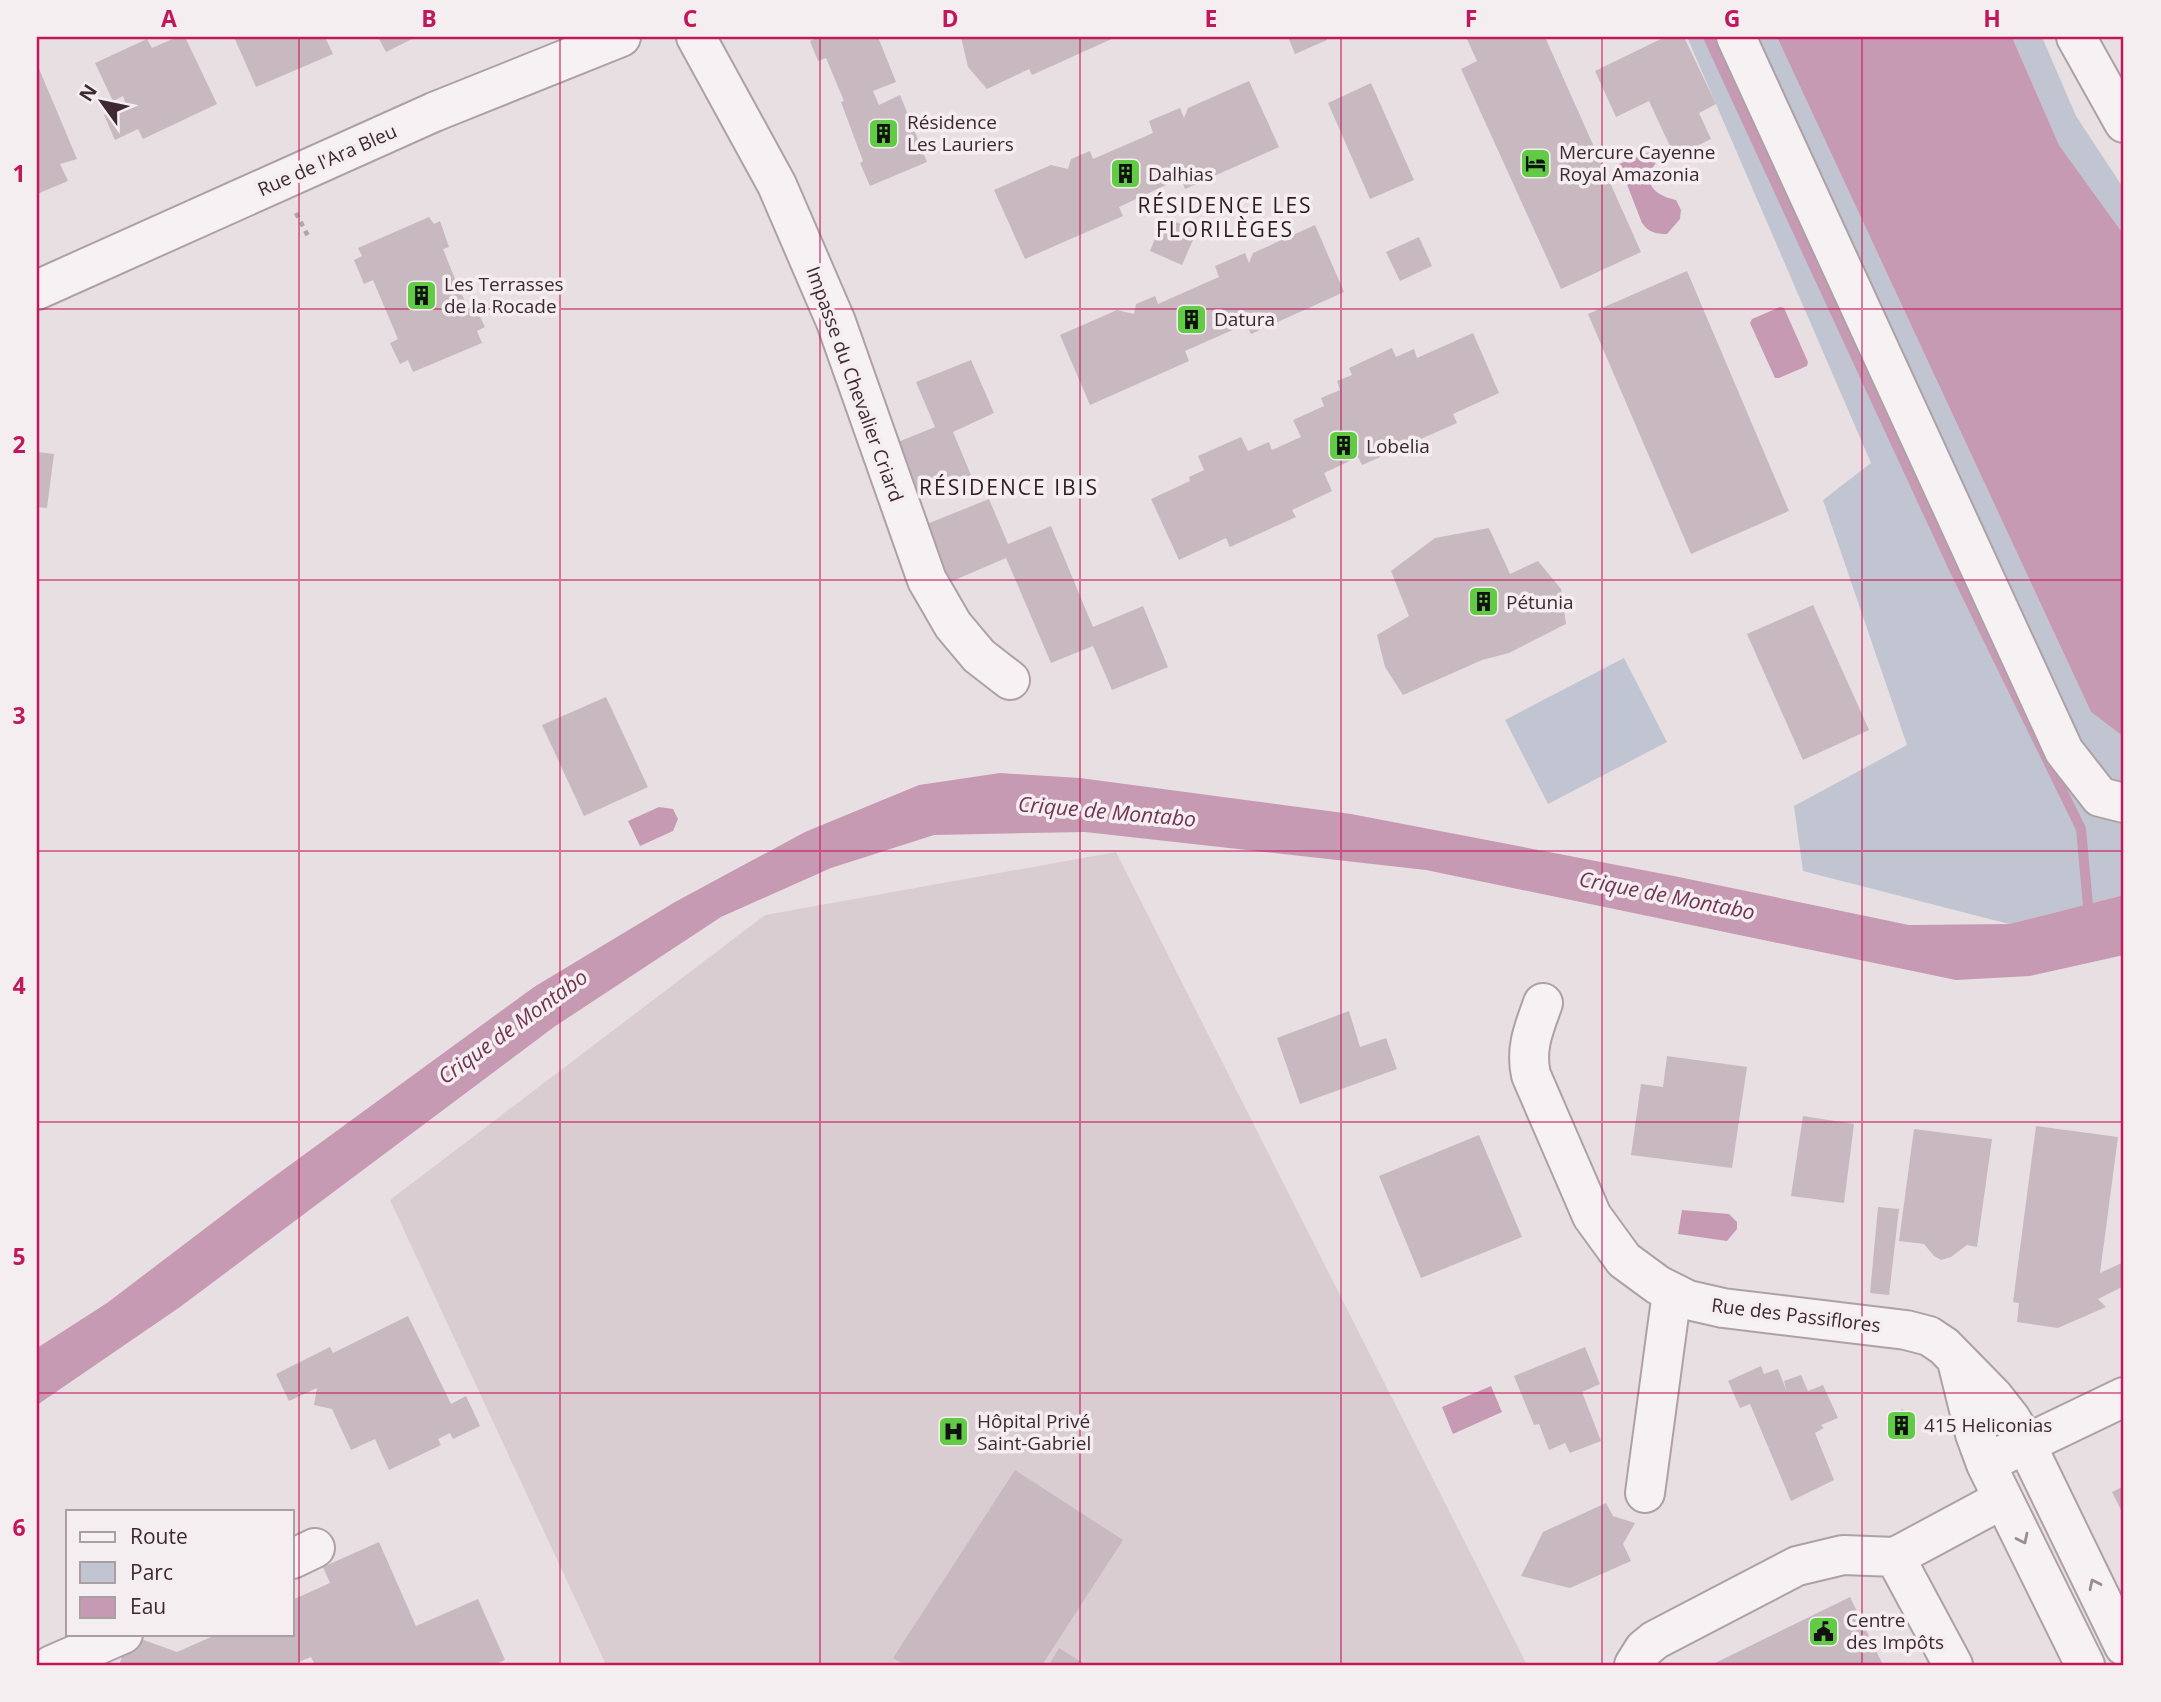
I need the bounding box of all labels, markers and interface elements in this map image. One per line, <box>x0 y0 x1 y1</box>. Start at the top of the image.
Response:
text: A <box>161 2 177 34</box>
text: B <box>421 2 437 34</box>
text: C <box>683 2 697 34</box>
text: D <box>941 2 959 34</box>
text: E <box>1205 2 1217 34</box>
text: F <box>1465 2 1477 34</box>
text: G <box>1724 2 1740 34</box>
text: H <box>1983 2 2001 34</box>
north arrow <box>66 66 136 136</box>
text: N <box>73 79 103 106</box>
place label: Résidence Les Lauriers <box>907 109 1014 157</box>
building icon: Résidence Les Lauriers <box>867 116 901 150</box>
street label: Rue de l'Ara Bleu <box>253 118 401 202</box>
place label: Mercure Cayenne Royal Amazonia <box>1559 139 1715 187</box>
hotel icon: Mercure Cayenne Royal Amazonia <box>1519 146 1553 180</box>
text: 1 <box>12 157 26 189</box>
building icon: Dalhias <box>1108 157 1142 191</box>
place label: Dalhias <box>1148 161 1213 187</box>
district label: RÉSIDENCE LES FLORILÈGES <box>1137 191 1313 243</box>
street label: Impasse du Chevalier Criard <box>800 263 910 505</box>
place label: Les Terrasses de la Rocade <box>444 271 564 319</box>
building icon: Les Terrasses de la Rocade <box>404 278 438 312</box>
building icon: Datura <box>1174 302 1208 336</box>
place label: Datura <box>1214 306 1275 332</box>
text: 2 <box>12 428 26 460</box>
building icon: Lobelia <box>1326 429 1360 463</box>
place label: Lobelia <box>1366 433 1430 459</box>
district label: RÉSIDENCE IBIS <box>919 473 1099 501</box>
building icon: Pétunia <box>1466 585 1500 619</box>
place label: Pétunia <box>1506 589 1574 615</box>
text: 3 <box>12 699 26 731</box>
water label: Crique de Montabo <box>1017 789 1197 833</box>
water label: Crique de Montabo <box>1577 864 1757 926</box>
water label: Crique de Montabo <box>432 962 593 1090</box>
text: 4 <box>12 969 26 1001</box>
text: 5 <box>12 1240 26 1272</box>
street label: Rue des Passiflores <box>1710 1292 1882 1338</box>
place label: Hôpital Privé Saint-Gabriel <box>977 1408 1091 1456</box>
building icon: 415 Heliconias <box>1884 1408 1918 1442</box>
place label: 415 Heliconias <box>1924 1412 2052 1438</box>
hospital icon: Hôpital Privé Saint-Gabriel <box>937 1415 971 1449</box>
legend <box>66 1510 294 1636</box>
text: 6 <box>12 1511 26 1543</box>
text: Route <box>130 1522 188 1550</box>
one-way arrow <box>2015 1532 2029 1544</box>
text: Parc <box>130 1558 173 1586</box>
one-way arrow <box>2089 1579 2103 1591</box>
text: Eau <box>130 1592 166 1620</box>
place label: Centre des Impôts <box>1846 1607 1944 1655</box>
public building icon: Centre des Impôts <box>1806 1614 1840 1648</box>

